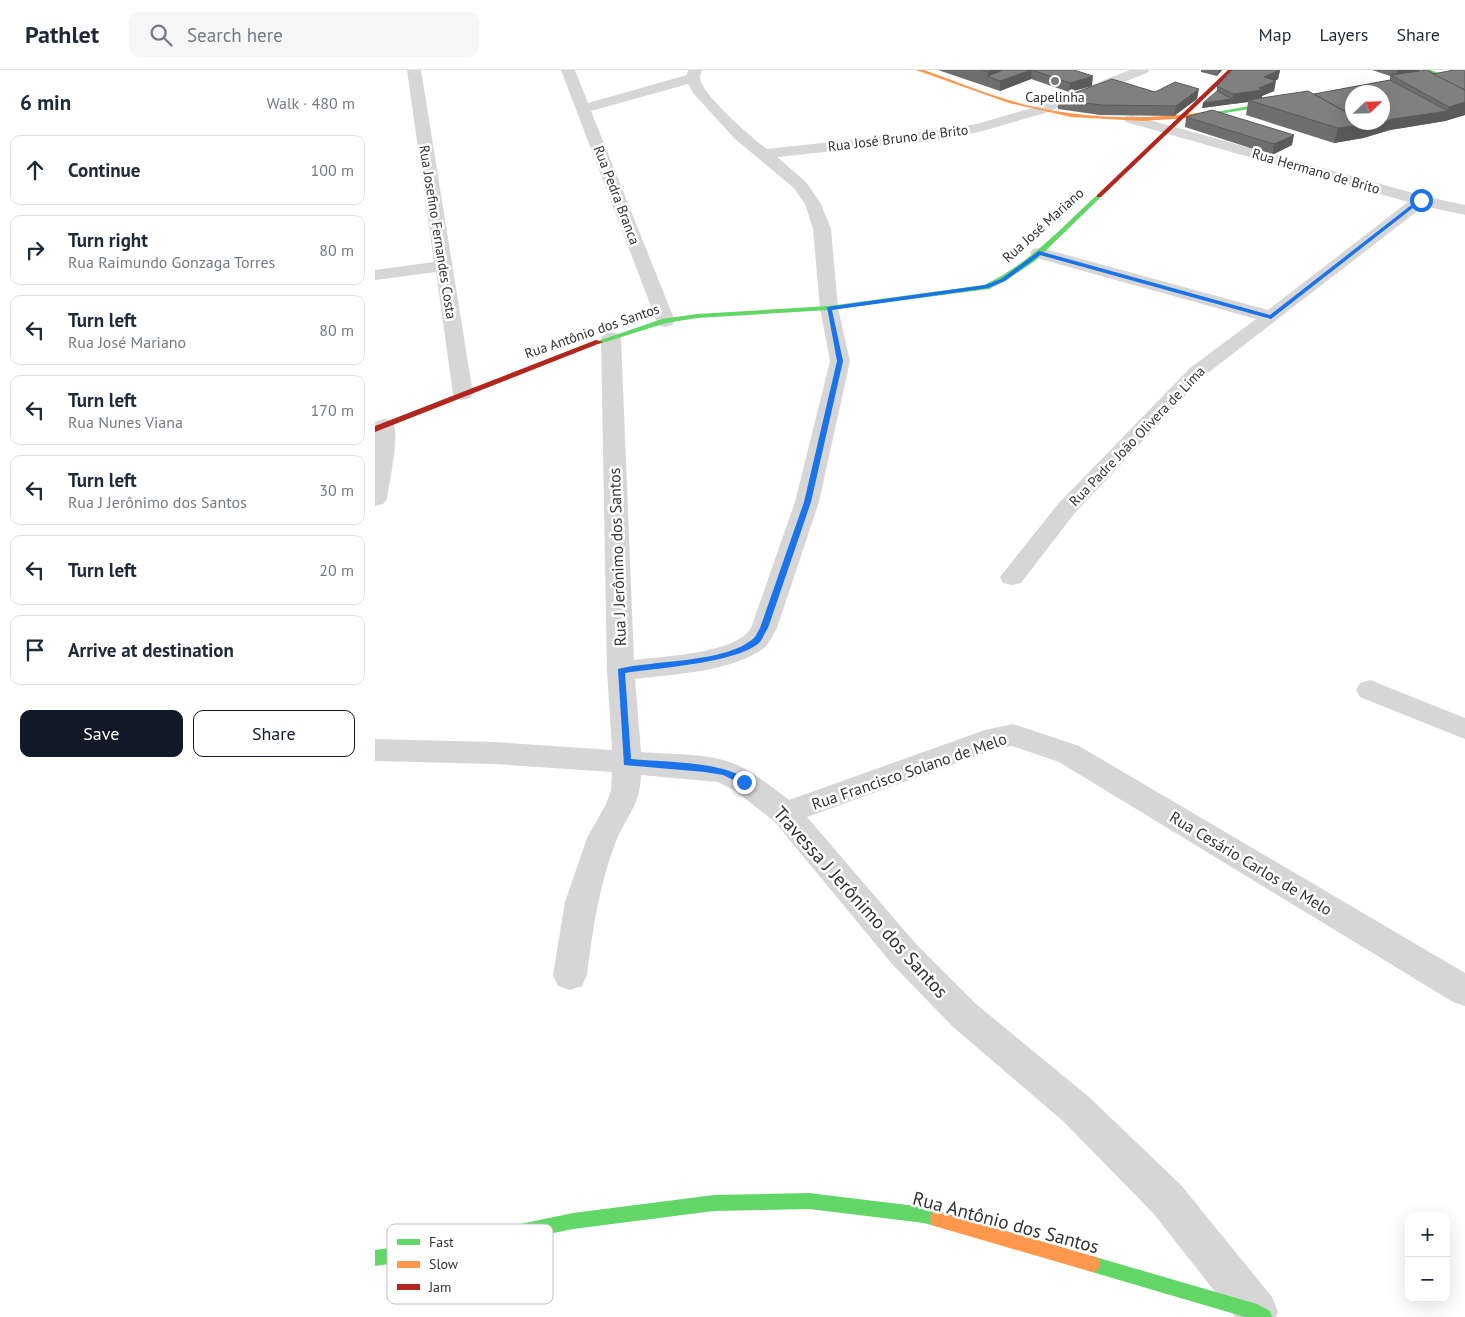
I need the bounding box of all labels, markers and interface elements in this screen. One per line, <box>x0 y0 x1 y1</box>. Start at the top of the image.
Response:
search box <box>129 12 479 57</box>
text: Pathlet <box>25 19 99 50</box>
icon: search <box>147 21 175 49</box>
text: Search here <box>187 23 283 47</box>
text: Map <box>1259 23 1291 46</box>
text: Layers <box>1319 23 1368 46</box>
text: Share <box>1396 23 1440 46</box>
marker: Capelinha <box>1049 75 1061 87</box>
north arrow <box>1345 85 1390 130</box>
place label: Capelinha <box>1025 88 1085 106</box>
text: 6 min <box>20 89 71 116</box>
text: Walk · 480 m <box>266 93 355 113</box>
street label: Rua José Bruno de Brito <box>827 120 969 156</box>
street label: Rua Pedra Branca <box>590 143 644 247</box>
street label: Rua Josefino Fernandes Costa <box>415 144 461 320</box>
street label: Rua Hermano de Brito <box>1250 144 1382 198</box>
icon: ahead <box>21 156 49 184</box>
text: Continue <box>68 158 140 182</box>
text: 100 m <box>311 160 354 180</box>
street label: Rua José Mariano <box>999 184 1087 266</box>
route start <box>1410 189 1433 212</box>
text: Turn right <box>68 228 148 252</box>
icon: right <box>21 236 49 264</box>
text: 80 m <box>319 240 354 260</box>
text: Rua Raimundo Gonzaga Torres <box>68 252 275 272</box>
street label: Rua Antônio dos Santos <box>522 299 662 363</box>
text: Turn left <box>68 308 137 332</box>
icon: left <box>21 316 49 344</box>
text: 80 m <box>319 320 354 340</box>
text: Rua José Mariano <box>68 332 186 352</box>
street label: Rua Padre João Olivera de Lima <box>1065 362 1209 510</box>
text: Turn left <box>68 388 137 412</box>
icon: left <box>21 396 49 424</box>
text: 170 m <box>311 400 354 420</box>
text: Rua Nunes Viana <box>68 412 183 432</box>
street label: Rua J Jerônimo dos Santos <box>604 467 630 647</box>
text: Turn left <box>68 468 137 492</box>
icon: left <box>21 476 49 504</box>
text: 30 m <box>319 480 354 500</box>
text: Rua J Jerônimo dos Santos <box>68 492 247 512</box>
icon: left <box>21 556 49 584</box>
text: Turn left <box>68 558 137 582</box>
text: 20 m <box>319 560 354 580</box>
icon: arrive <box>21 636 49 664</box>
text: Arrive at destination <box>68 638 234 662</box>
button: Save <box>20 710 183 757</box>
button: Share <box>193 710 355 757</box>
street label: Rua Francisco Solano de Melo <box>809 728 1009 814</box>
route end <box>733 771 756 794</box>
street label: Travessa J Jerônimo dos Santos <box>768 801 954 1003</box>
street label: Rua Cesário Carlos de Melo <box>1166 807 1336 919</box>
street label: Rua Antônio dos Santos <box>910 1186 1102 1258</box>
map controls <box>1405 1212 1450 1302</box>
button: + <box>1405 1212 1450 1257</box>
legend <box>387 1224 553 1304</box>
text: Fast <box>429 1233 454 1251</box>
text: Slow <box>429 1255 459 1273</box>
button: − <box>1405 1257 1450 1302</box>
text: Jam <box>428 1278 451 1296</box>

